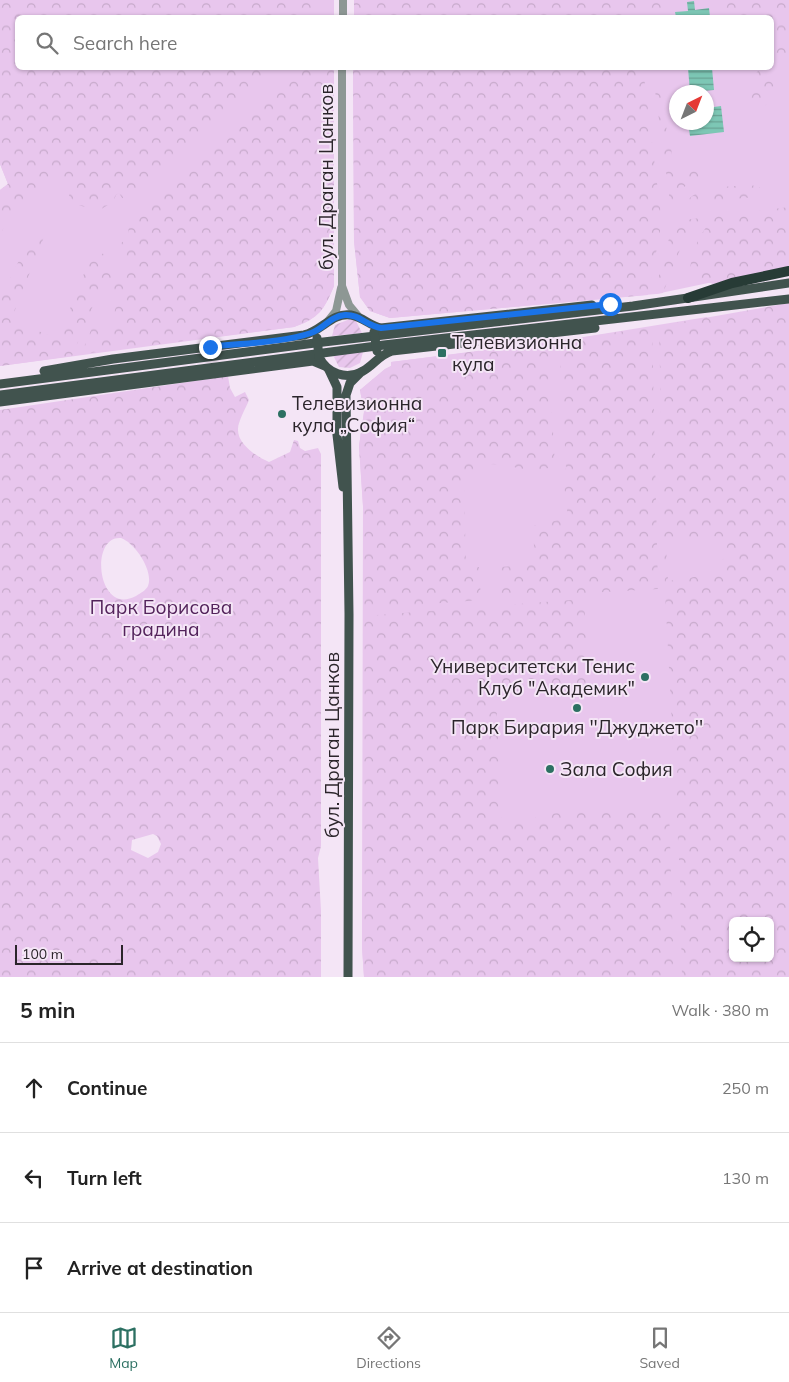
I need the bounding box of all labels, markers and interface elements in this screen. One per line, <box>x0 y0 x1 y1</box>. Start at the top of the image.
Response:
search box <box>15 15 774 70</box>
icon: search <box>33 29 61 57</box>
text: Search here <box>73 31 177 55</box>
street label: бул. Драган Цанков <box>314 84 338 270</box>
north arrow <box>669 85 714 130</box>
route start <box>599 293 622 316</box>
place label: Телевизионна кула <box>452 330 582 376</box>
route end <box>199 336 222 359</box>
marker: Телевизионна кула <box>436 347 448 359</box>
place label: Телевизионна кула „София“ <box>292 391 422 437</box>
marker: Телевизионна кула „София“ <box>276 408 288 420</box>
park label: Парк Борисова градина <box>90 595 232 641</box>
street label: бул. Драган Цанков <box>320 652 344 838</box>
place label: Университетски Тенис Клуб "Академик" <box>429 654 635 700</box>
marker: Университетски Тенис Клуб "Академик" <box>639 671 651 683</box>
marker: Парк Бирария ''Джуджето'' <box>571 702 583 714</box>
place label: Парк Бирария ''Джуджето'' <box>451 715 703 739</box>
place label: Зала София <box>560 757 673 781</box>
marker: Зала София <box>544 763 556 775</box>
map controls <box>729 917 774 962</box>
button: locate <box>729 917 774 962</box>
scale bar <box>15 942 122 965</box>
text: 100 m <box>22 945 63 963</box>
text: 5 min <box>20 997 75 1023</box>
text: Walk · 380 m <box>671 1000 769 1020</box>
icon: ahead <box>20 1074 48 1102</box>
text: Continue <box>67 1076 147 1100</box>
text: 250 m <box>722 1078 769 1098</box>
icon: left <box>20 1164 48 1192</box>
text: Turn left <box>67 1166 142 1190</box>
text: 130 m <box>722 1168 769 1188</box>
icon: arrive <box>20 1254 48 1282</box>
text: Arrive at destination <box>67 1256 253 1280</box>
tab: Map <box>109 1324 138 1372</box>
tab: Directions <box>356 1324 421 1372</box>
tab: Saved <box>639 1324 680 1372</box>

